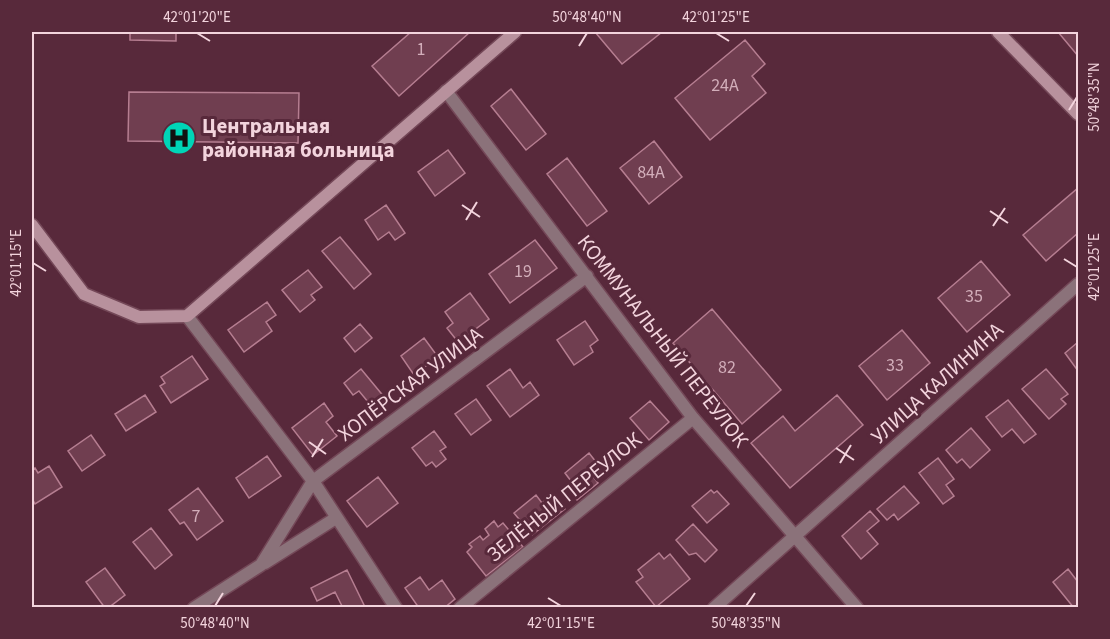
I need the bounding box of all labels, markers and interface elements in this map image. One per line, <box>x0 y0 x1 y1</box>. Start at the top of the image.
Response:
text: 42°01'20"E <box>163 7 231 28</box>
text: 50°48'40"N <box>552 7 622 28</box>
text: 42°01'25"E <box>682 7 750 28</box>
house number: 1 <box>417 37 425 62</box>
text: 50°48'35"N <box>1084 62 1105 132</box>
house number: 24А <box>711 73 739 98</box>
place label: Центральная районная больница <box>202 111 394 165</box>
hospital icon: Центральная районная больница <box>161 120 197 156</box>
house number: 84А <box>637 160 665 185</box>
street label: КОММУНАЛЬНЫЙ ПЕРЕУЛОК <box>570 228 756 454</box>
text: 42°01'15"E <box>6 229 27 297</box>
text: 42°01'25"E <box>1084 233 1105 301</box>
house number: 19 <box>514 259 532 284</box>
house number: 35 <box>965 284 983 309</box>
street label: УЛИЦА КАЛИНИНА <box>864 315 1010 451</box>
street label: ХОПЁРСКАЯ УЛИЦА <box>331 319 489 448</box>
house number: 33 <box>886 353 904 378</box>
house number: 82 <box>718 355 736 380</box>
street label: ЗЕЛЁНЫЙ ПЕРЕУЛОК <box>480 424 649 569</box>
house number: 7 <box>192 504 201 529</box>
text: 50°48'40"N <box>180 613 250 634</box>
text: 42°01'15"E <box>527 613 595 634</box>
text: 50°48'35"N <box>711 613 781 634</box>

